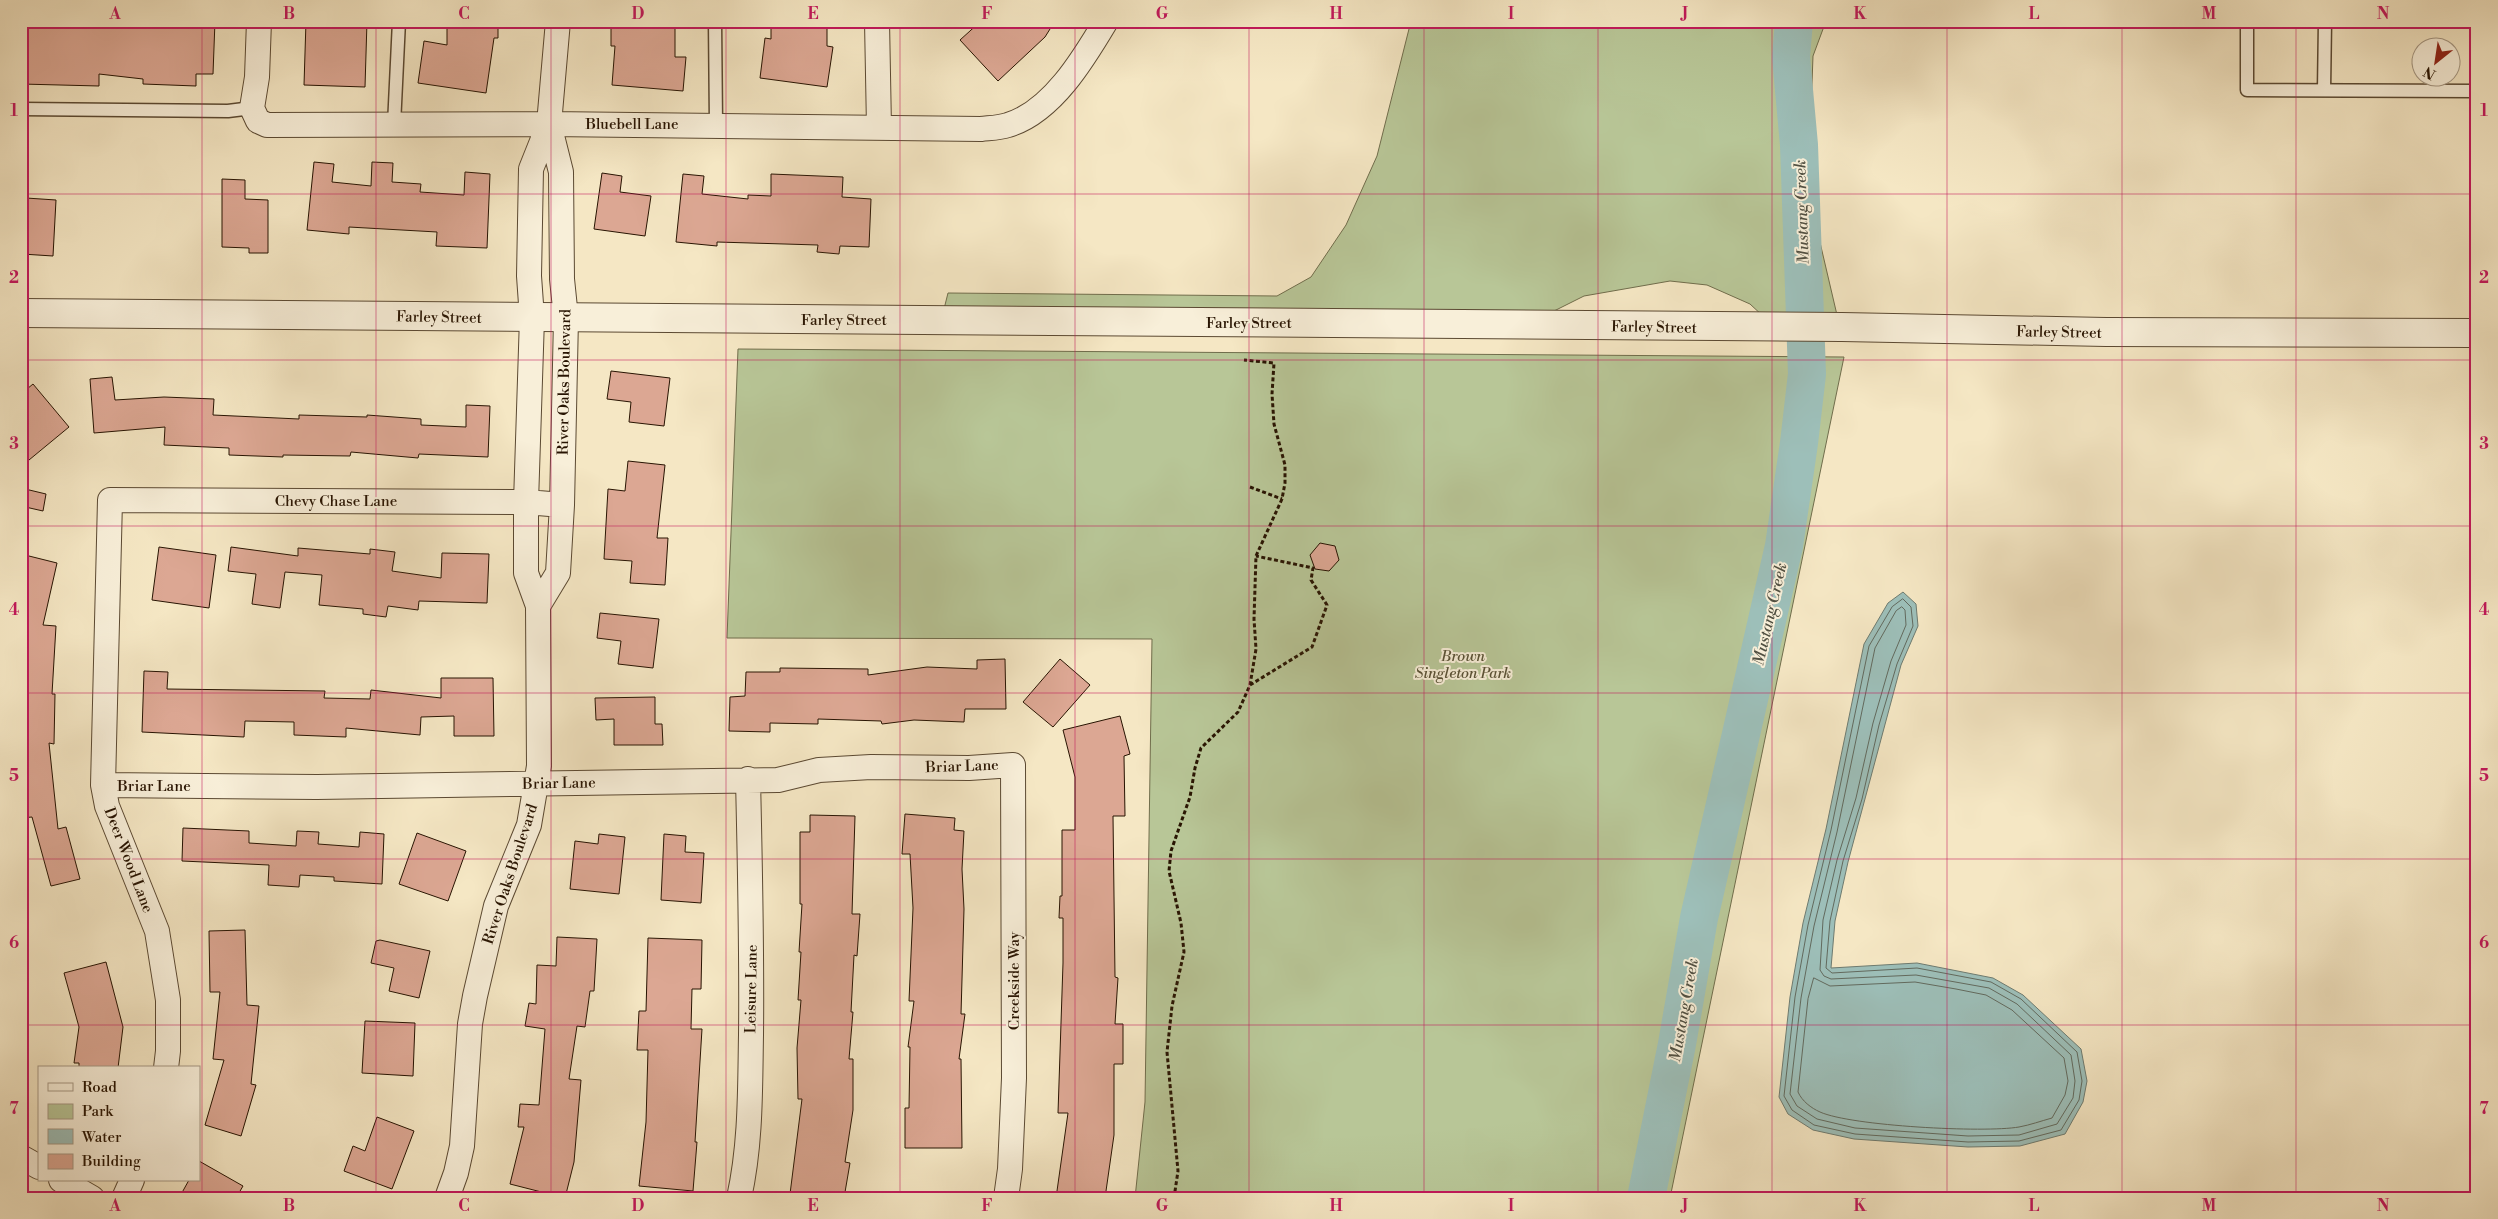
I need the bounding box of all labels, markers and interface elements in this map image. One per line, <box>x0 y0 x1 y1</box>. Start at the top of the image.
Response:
text: A <box>108 4 121 24</box>
text: B <box>283 4 295 24</box>
text: C <box>458 4 470 24</box>
text: D <box>632 4 645 24</box>
text: E <box>807 4 819 24</box>
text: F <box>981 4 993 24</box>
text: G <box>1156 4 1169 24</box>
text: H <box>1329 4 1343 24</box>
text: I <box>1508 4 1514 24</box>
text: J <box>1680 4 1688 24</box>
text: K <box>1854 4 1868 24</box>
text: L <box>2029 4 2040 24</box>
text: M <box>2202 4 2217 24</box>
text: N <box>2377 4 2390 24</box>
north arrow <box>2410 38 2460 88</box>
text: N <box>2421 62 2439 83</box>
text: 1 <box>10 101 18 121</box>
text: 1 <box>2480 101 2488 121</box>
street label: Bluebell Lane <box>584 115 679 134</box>
water label: Mustang Creek <box>1790 159 1814 265</box>
text: 2 <box>9 268 19 288</box>
text: 2 <box>2479 268 2489 288</box>
street label: Farley Street <box>396 307 483 328</box>
street label: River Oaks Boulevard <box>554 308 575 455</box>
street label: Farley Street <box>801 311 888 330</box>
street label: Farley Street <box>1206 314 1293 333</box>
street label: Farley Street <box>1611 317 1698 338</box>
street label: Farley Street <box>2016 322 2103 343</box>
text: 3 <box>9 434 19 454</box>
text: 3 <box>2479 434 2489 454</box>
street label: Chevy Chase Lane <box>275 492 397 511</box>
water label: Mustang Creek <box>1748 561 1791 667</box>
text: 4 <box>9 600 20 620</box>
text: 4 <box>2479 600 2490 620</box>
park label: Brown Singleton Park <box>1415 647 1511 683</box>
street label: Briar Lane <box>924 756 999 777</box>
text: 5 <box>9 766 19 786</box>
text: 5 <box>2479 766 2489 786</box>
street label: Briar Lane <box>521 773 596 794</box>
street label: Briar Lane <box>116 777 191 796</box>
street label: River Oaks Boulevard <box>479 801 542 947</box>
street label: Deer Wood Lane <box>100 805 157 916</box>
street label: Creekside Way <box>1005 931 1024 1030</box>
text: 6 <box>9 933 19 953</box>
text: 6 <box>2479 933 2489 953</box>
street label: Leisure Lane <box>741 945 762 1033</box>
water label: Mustang Creek <box>1665 957 1703 1063</box>
legend <box>38 1066 200 1182</box>
text: Road <box>82 1078 117 1097</box>
text: 7 <box>9 1099 19 1119</box>
text: 7 <box>2479 1099 2489 1119</box>
text: Park <box>82 1102 114 1121</box>
text: Water <box>81 1128 122 1147</box>
text: Building <box>81 1152 141 1171</box>
text: A <box>108 1196 121 1216</box>
text: B <box>283 1196 295 1216</box>
text: C <box>458 1196 470 1216</box>
text: D <box>632 1196 645 1216</box>
text: E <box>807 1196 819 1216</box>
text: F <box>981 1196 993 1216</box>
text: G <box>1156 1196 1169 1216</box>
text: H <box>1329 1196 1343 1216</box>
text: I <box>1508 1196 1514 1216</box>
text: J <box>1680 1196 1688 1216</box>
text: K <box>1854 1196 1868 1216</box>
text: L <box>2029 1196 2040 1216</box>
text: M <box>2202 1196 2217 1216</box>
text: N <box>2377 1196 2390 1216</box>

